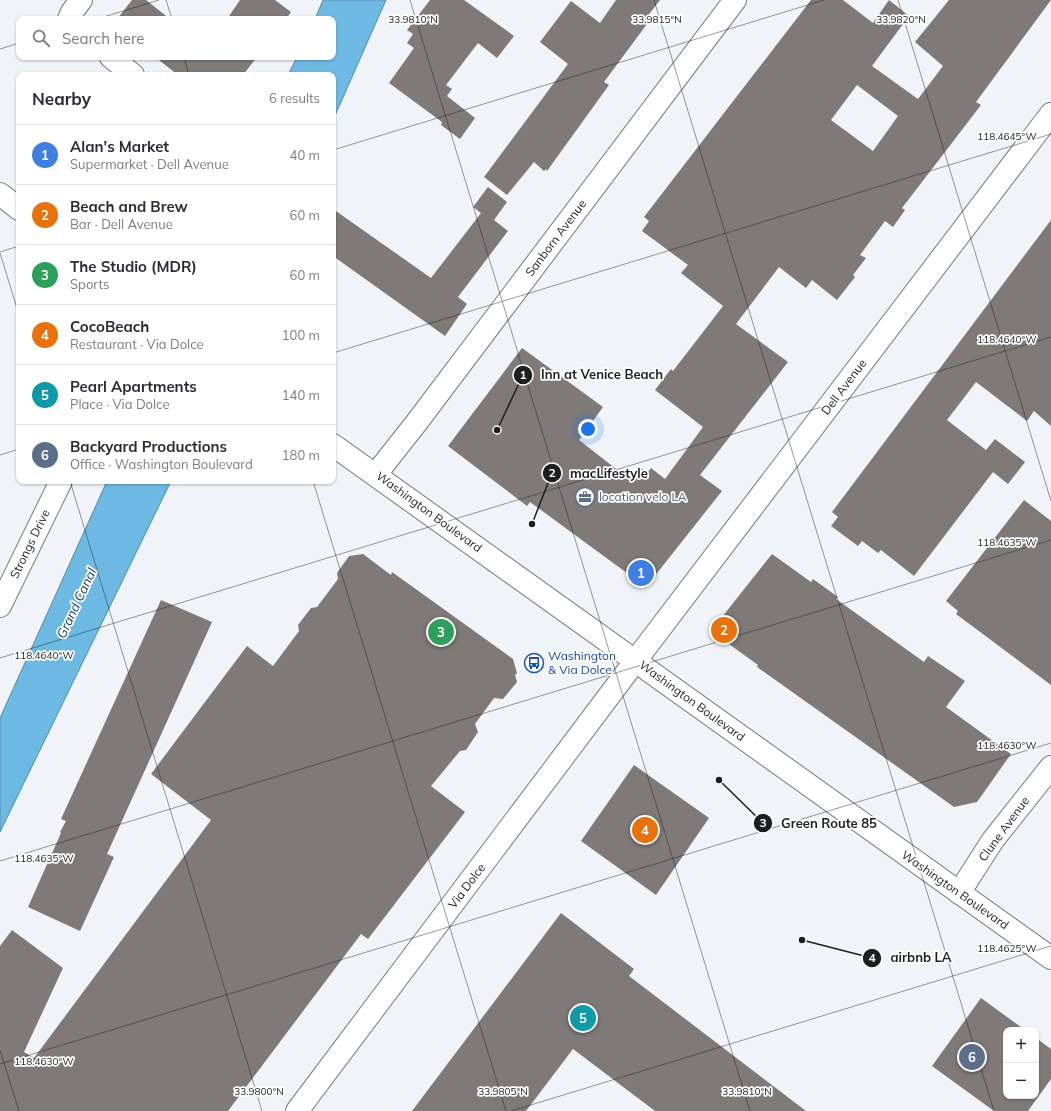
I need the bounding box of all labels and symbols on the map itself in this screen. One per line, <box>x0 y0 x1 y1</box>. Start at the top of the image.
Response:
text: 33.9810°N <box>388 13 438 26</box>
text: 33.9815°N <box>632 13 682 26</box>
text: 33.9820°N <box>876 13 926 26</box>
text: 118.4645°W <box>977 130 1037 143</box>
street label: Sanborn Avenue <box>522 196 589 279</box>
text: 118.4640°W <box>977 333 1037 346</box>
street label: Dell Avenue <box>818 356 869 418</box>
callout: Inn at Venice Beach <box>513 362 671 387</box>
text: Inn at Venice Beach <box>541 366 663 382</box>
text: 1 <box>519 367 527 382</box>
your location <box>578 419 598 439</box>
callout: macLifestyle <box>542 460 655 485</box>
text: 2 <box>548 465 556 480</box>
text: macLifestyle <box>570 465 648 482</box>
street label: Washington Boulevard <box>373 468 485 555</box>
office icon: location velo LA <box>574 486 596 508</box>
place label: location velo LA <box>599 489 687 504</box>
street label: Strongs Drive <box>6 507 53 581</box>
text: 118.4635°W <box>977 536 1037 549</box>
pin: 1 <box>628 558 654 588</box>
water label: Grand Canal <box>53 564 100 641</box>
pin: 2 <box>711 615 737 645</box>
pin: 3 <box>428 617 454 647</box>
place label: Washington & Via Dolce <box>548 648 616 677</box>
text: 118.4640°W <box>14 649 74 662</box>
bus stop icon: Washington & Via Dolce <box>523 652 545 674</box>
street label: Washington Boulevard <box>636 657 748 744</box>
text: 118.4630°W <box>977 739 1037 752</box>
street label: Clune Avenue <box>975 793 1032 864</box>
callout: Green Route 85 <box>753 811 885 836</box>
pin: 4 <box>632 815 658 845</box>
text: 3 <box>759 815 767 830</box>
text: Green Route 85 <box>781 815 877 831</box>
street label: Washington Boulevard <box>899 847 1012 932</box>
text: 118.4635°W <box>14 852 74 865</box>
street label: Via Dolce <box>445 860 488 911</box>
text: 118.4625°W <box>977 942 1037 955</box>
callout: airbnb LA <box>862 945 959 970</box>
text: airbnb LA <box>891 949 952 965</box>
text: 4 <box>868 950 876 965</box>
pin: 5 <box>570 1003 596 1033</box>
pin: 6 <box>959 1042 985 1072</box>
text: 118.4630°W <box>14 1055 74 1068</box>
text: 33.9800°N <box>234 1085 284 1098</box>
text: 33.9805°N <box>478 1085 528 1098</box>
text: 33.9810°N <box>722 1085 772 1098</box>

